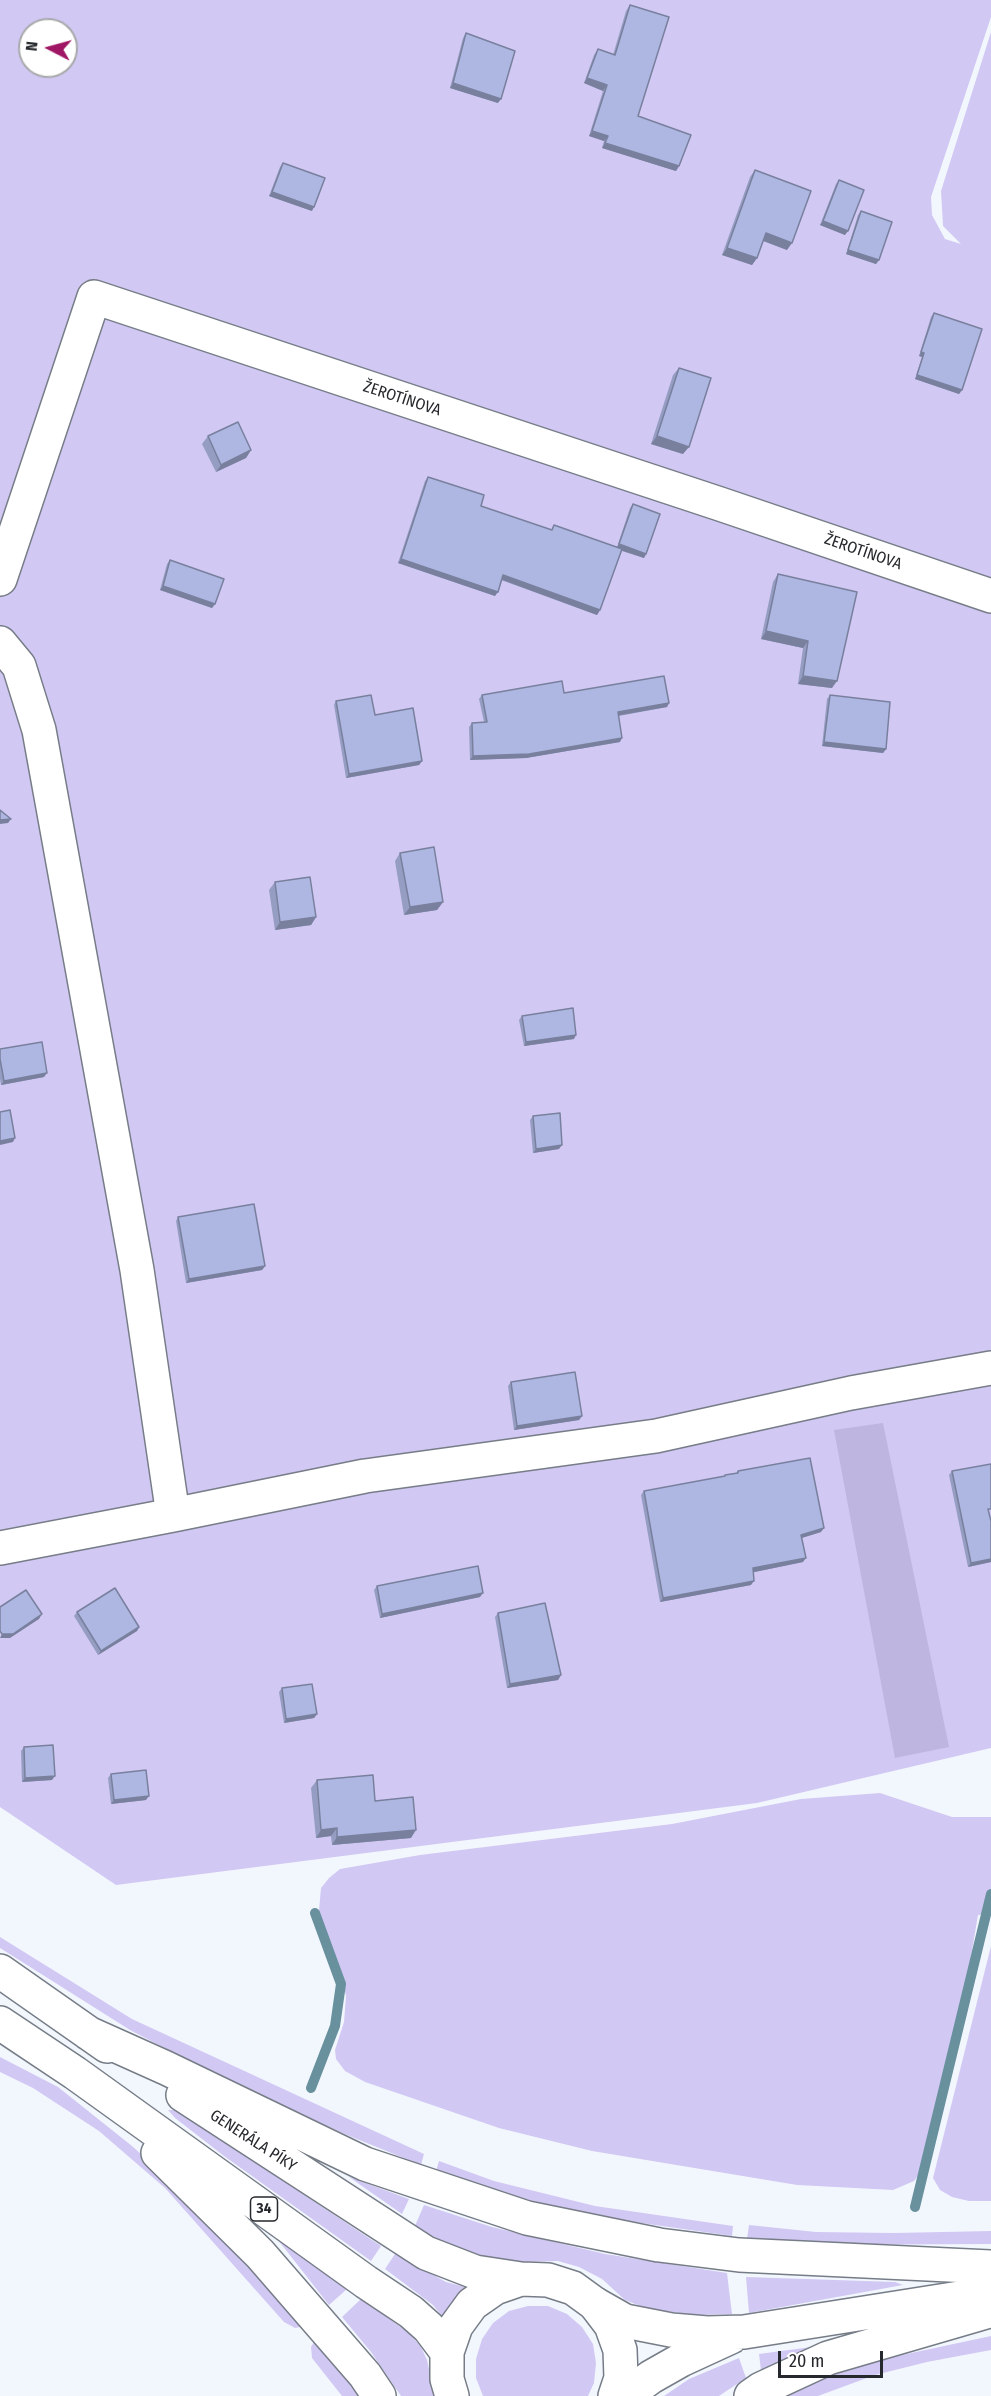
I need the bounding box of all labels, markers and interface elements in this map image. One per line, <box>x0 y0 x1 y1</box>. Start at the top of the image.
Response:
north arrow <box>18 18 78 78</box>
text: N <box>22 41 42 52</box>
street label: ŽEROTÍNOVA <box>361 377 443 421</box>
street label: ŽEROTÍNOVA <box>822 530 904 574</box>
street label: GENERÁLA PÍKY <box>206 2106 300 2176</box>
road number: 34 <box>250 2197 278 2221</box>
scale bar <box>781 2339 886 2377</box>
text: 20 m <box>789 2350 824 2372</box>

